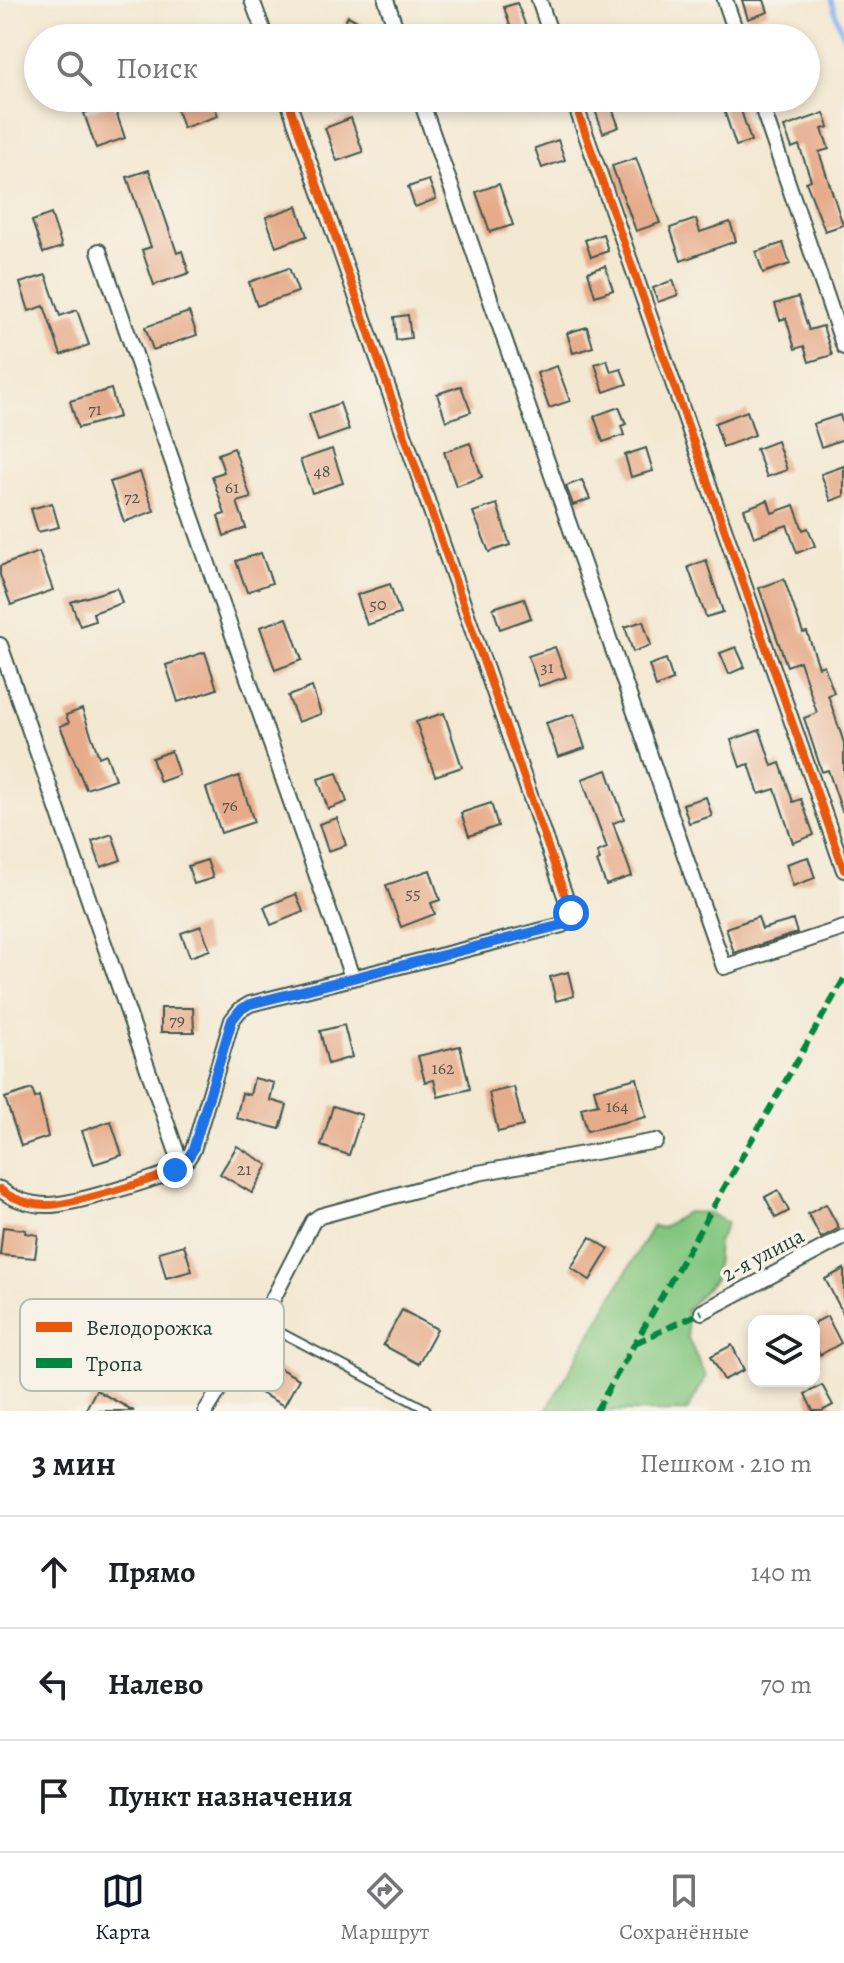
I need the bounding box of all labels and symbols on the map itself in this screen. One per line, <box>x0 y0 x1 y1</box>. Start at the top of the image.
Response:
house number: 71 <box>88 397 102 421</box>
house number: 48 <box>314 459 330 483</box>
house number: 61 <box>225 475 239 499</box>
house number: 72 <box>124 485 140 509</box>
house number: 50 <box>369 592 387 616</box>
house number: 31 <box>540 655 554 679</box>
house number: 76 <box>222 793 238 817</box>
house number: 55 <box>405 881 421 905</box>
route start <box>553 895 589 931</box>
house number: 79 <box>169 1008 185 1032</box>
house number: 162 <box>431 1056 455 1080</box>
house number: 164 <box>606 1094 628 1118</box>
route end <box>157 1152 193 1188</box>
house number: 21 <box>237 1157 251 1181</box>
street label: 2-я улица <box>716 1220 810 1289</box>
legend <box>20 1299 284 1391</box>
text: Велодорожка <box>86 1313 214 1343</box>
text: Тропа <box>86 1349 144 1379</box>

